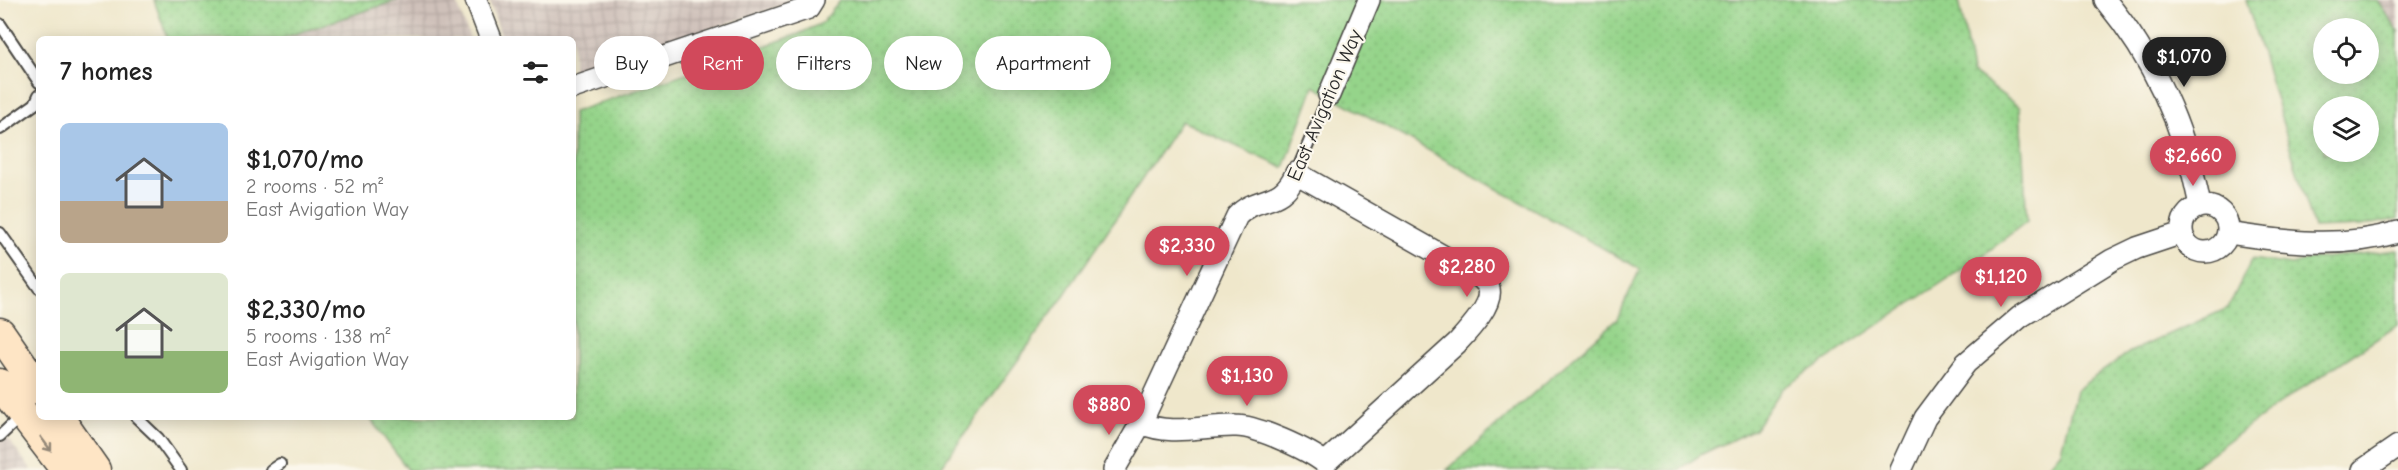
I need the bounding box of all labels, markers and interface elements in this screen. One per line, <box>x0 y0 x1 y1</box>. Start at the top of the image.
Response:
map controls <box>2313 18 2379 162</box>
button: locate <box>2313 18 2379 84</box>
street label: East Avigation Way <box>1282 26 1367 184</box>
chip: Buy <box>594 36 669 90</box>
chip: Rent <box>681 36 764 90</box>
chip: Filters <box>776 36 872 90</box>
chip: New <box>884 36 963 90</box>
chip: Apartment <box>975 36 1111 90</box>
pin: $1,070 <box>2135 37 2233 88</box>
text: $1,070 <box>2156 45 2212 68</box>
icon: filters <box>519 56 552 89</box>
text: 7 homes <box>60 57 153 87</box>
button: layers <box>2313 96 2379 162</box>
pin: $2,660 <box>2144 136 2242 187</box>
text: $2,660 <box>2164 144 2222 167</box>
text: $1,070/mo <box>246 145 364 175</box>
icon: home <box>108 147 180 219</box>
text: 2 rooms · 52 m² <box>246 175 383 198</box>
text: East Avigation Way <box>246 198 408 221</box>
pin: $2,330 <box>1138 226 1236 277</box>
text: $2,330 <box>1159 234 1215 257</box>
pin: $2,280 <box>1418 247 1516 298</box>
text: $2,280 <box>1438 255 1496 278</box>
pin: $1,120 <box>1952 257 2050 308</box>
text: $1,120 <box>1975 265 2027 288</box>
text: $2,330/mo <box>246 295 366 325</box>
icon: home <box>108 297 180 369</box>
text: 5 rooms · 138 m² <box>246 325 391 348</box>
text: East Avigation Way <box>246 348 408 371</box>
pin: $1,130 <box>1198 356 1296 407</box>
text: $1,130 <box>1221 364 1273 387</box>
pin: $880 <box>1073 385 1145 436</box>
text: $880 <box>1087 393 1131 416</box>
one-way arrow <box>39 435 52 451</box>

